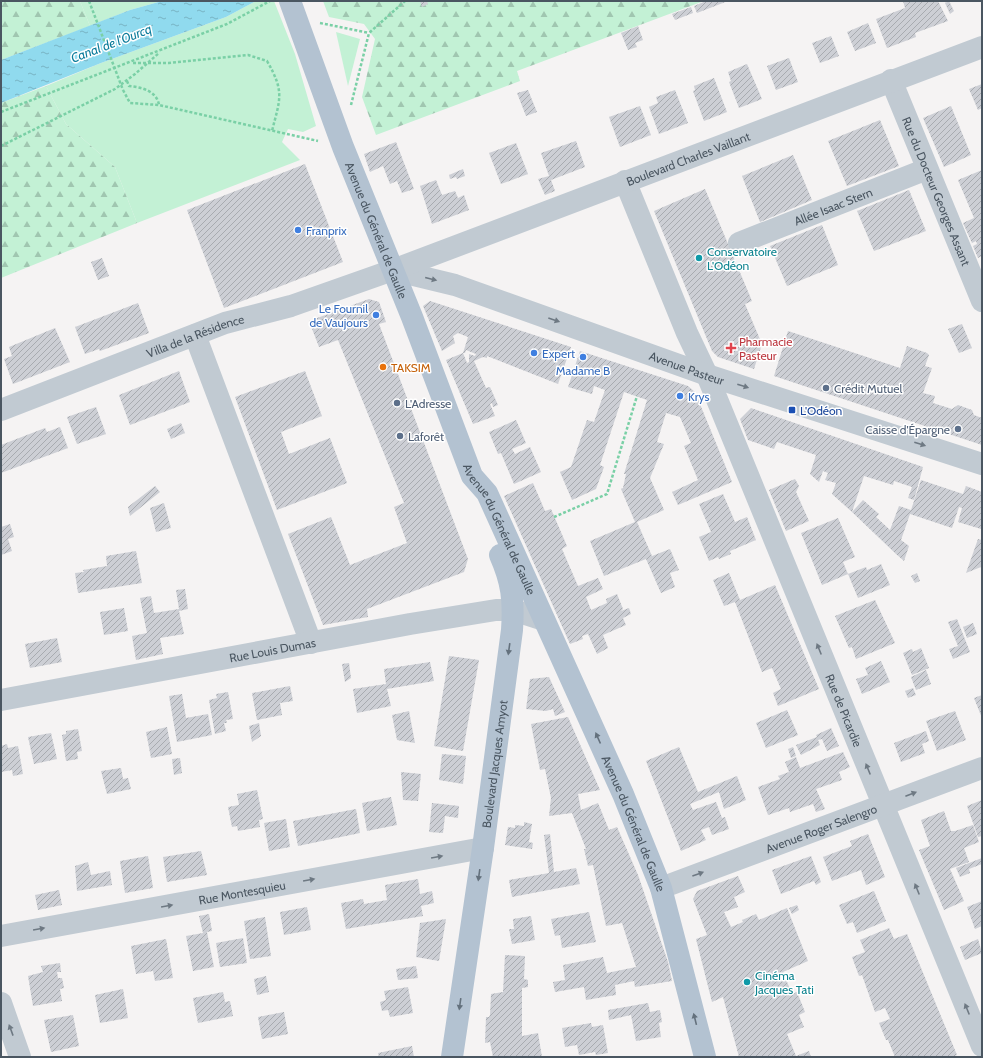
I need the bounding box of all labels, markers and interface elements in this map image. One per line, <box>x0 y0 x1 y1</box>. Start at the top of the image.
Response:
water label: Canal de l'Ourcq <box>68 20 154 66</box>
street label: Rue du Docteur Georges Assant <box>899 114 974 268</box>
street label: Boulevard Charles Vaillant <box>624 128 752 189</box>
street label: Avenue du Général de Gaulle <box>342 160 411 301</box>
street label: Allée Isaac Stern <box>792 184 875 228</box>
place label: Franprix <box>306 223 347 238</box>
marker: Franprix <box>293 225 303 235</box>
place label: Conservatoire L'Odéon <box>707 244 777 273</box>
marker: Conservatoire L'Odéon <box>694 253 704 263</box>
one-way arrow <box>424 277 437 283</box>
place label: Le Fournil de Vaujours <box>309 301 368 330</box>
marker: Le Fournil de Vaujours <box>371 310 381 320</box>
street label: Villa de la Résidence <box>144 311 246 360</box>
one-way arrow <box>548 318 560 324</box>
place label: Pharmacie Pasteur <box>739 334 792 363</box>
marker: Pharmacie Pasteur <box>726 343 736 353</box>
place label: Expert <box>542 346 575 361</box>
marker: Expert <box>529 348 539 358</box>
street label: Avenue Pasteur <box>647 348 727 388</box>
marker: Madame B <box>578 352 588 362</box>
place label: TAKSIM <box>391 360 431 375</box>
marker: TAKSIM <box>378 362 388 372</box>
place label: Madame B <box>556 363 610 378</box>
place label: Crédit Mutuel <box>834 381 902 396</box>
one-way arrow <box>737 383 749 389</box>
marker: Crédit Mutuel <box>821 383 831 393</box>
place label: Krys <box>688 389 710 404</box>
marker: Krys <box>675 391 685 401</box>
place label: L'Adresse <box>405 396 451 411</box>
marker: L'Adresse <box>392 398 402 408</box>
place label: L'Odéon <box>800 403 843 418</box>
marker: L'Odéon <box>787 405 797 415</box>
place label: Caisse d'Épargne <box>865 422 950 437</box>
marker: Caisse d'Épargne <box>953 424 963 434</box>
place label: Laforêt <box>408 429 444 444</box>
marker: Laforêt <box>395 431 405 441</box>
one-way arrow <box>914 441 926 447</box>
street label: Avenue du Général de Gaulle <box>460 461 539 597</box>
street label: Rue Louis Dumas <box>228 634 317 665</box>
one-way arrow <box>815 642 821 654</box>
one-way arrow <box>506 643 512 655</box>
street label: Rue de Picardie <box>823 672 866 749</box>
street label: Boulevard Jacques Amyot <box>478 699 510 829</box>
one-way arrow <box>595 733 601 744</box>
street label: Avenue du Général de Gaulle <box>599 753 669 894</box>
one-way arrow <box>865 764 871 775</box>
one-way arrow <box>906 791 918 797</box>
street label: Avenue Roger Salengro <box>763 800 879 856</box>
one-way arrow <box>431 854 443 860</box>
one-way arrow <box>476 869 482 881</box>
one-way arrow <box>692 871 704 877</box>
street label: Rue Montesquieu <box>197 877 287 907</box>
one-way arrow <box>303 877 315 883</box>
one-way arrow <box>914 883 920 895</box>
one-way arrow <box>161 902 173 908</box>
one-way arrow <box>33 925 45 931</box>
place label: Cinéma Jacques Tati <box>754 968 814 997</box>
marker: Cinéma Jacques Tati <box>742 977 752 987</box>
one-way arrow <box>457 998 463 1010</box>
one-way arrow <box>964 1004 970 1015</box>
one-way arrow <box>692 1013 698 1025</box>
one-way arrow <box>7 1024 13 1036</box>

